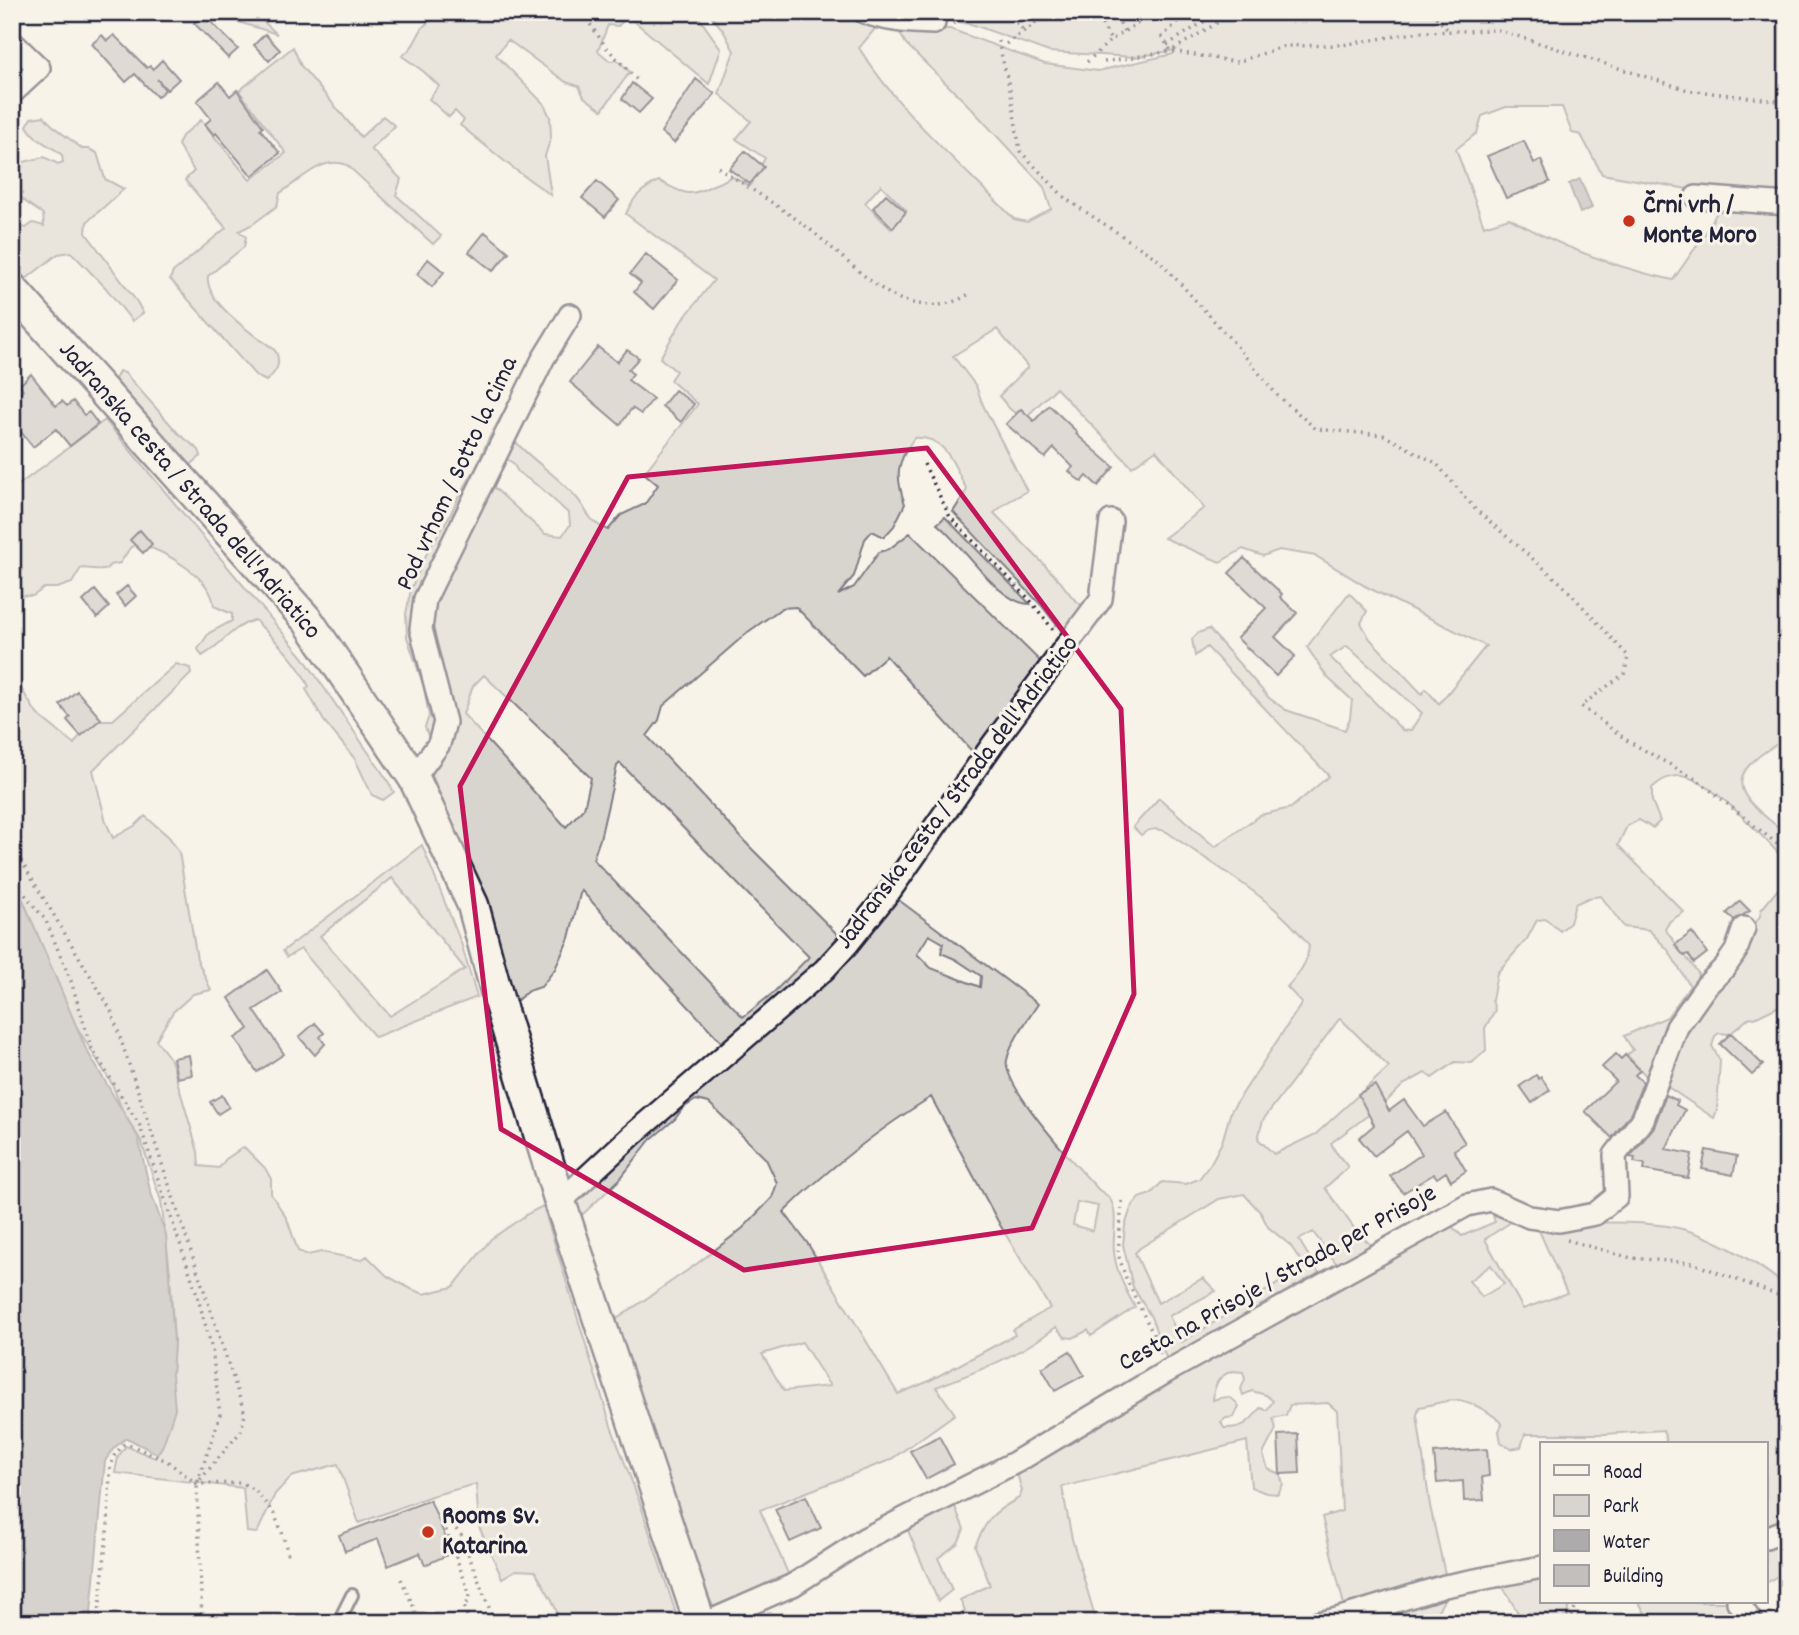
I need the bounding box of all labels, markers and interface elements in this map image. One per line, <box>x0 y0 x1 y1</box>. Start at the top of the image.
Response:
place label: Črni vrh / Monte Moro <box>1643 188 1757 255</box>
marker: Črni vrh / Monte Moro <box>1621 213 1637 229</box>
street label: Jadranska cesta / Strada dell'Adriatico <box>49 334 329 648</box>
street label: Pod vrhom / Sotto la Cima <box>387 350 529 597</box>
street label: Jadranska cesta / Strada dell'Adriatico <box>827 628 1089 958</box>
street label: Cesta na Prisoje / Strada per Prisoje <box>1112 1176 1444 1382</box>
legend <box>1540 1442 1768 1604</box>
text: Road <box>1603 1459 1642 1489</box>
text: Park <box>1603 1493 1639 1523</box>
place label: Rooms Sv. Katarina <box>442 1499 539 1566</box>
marker: Rooms Sv. Katarina <box>420 1524 436 1540</box>
text: Water <box>1603 1529 1650 1559</box>
text: Building <box>1603 1563 1663 1593</box>

